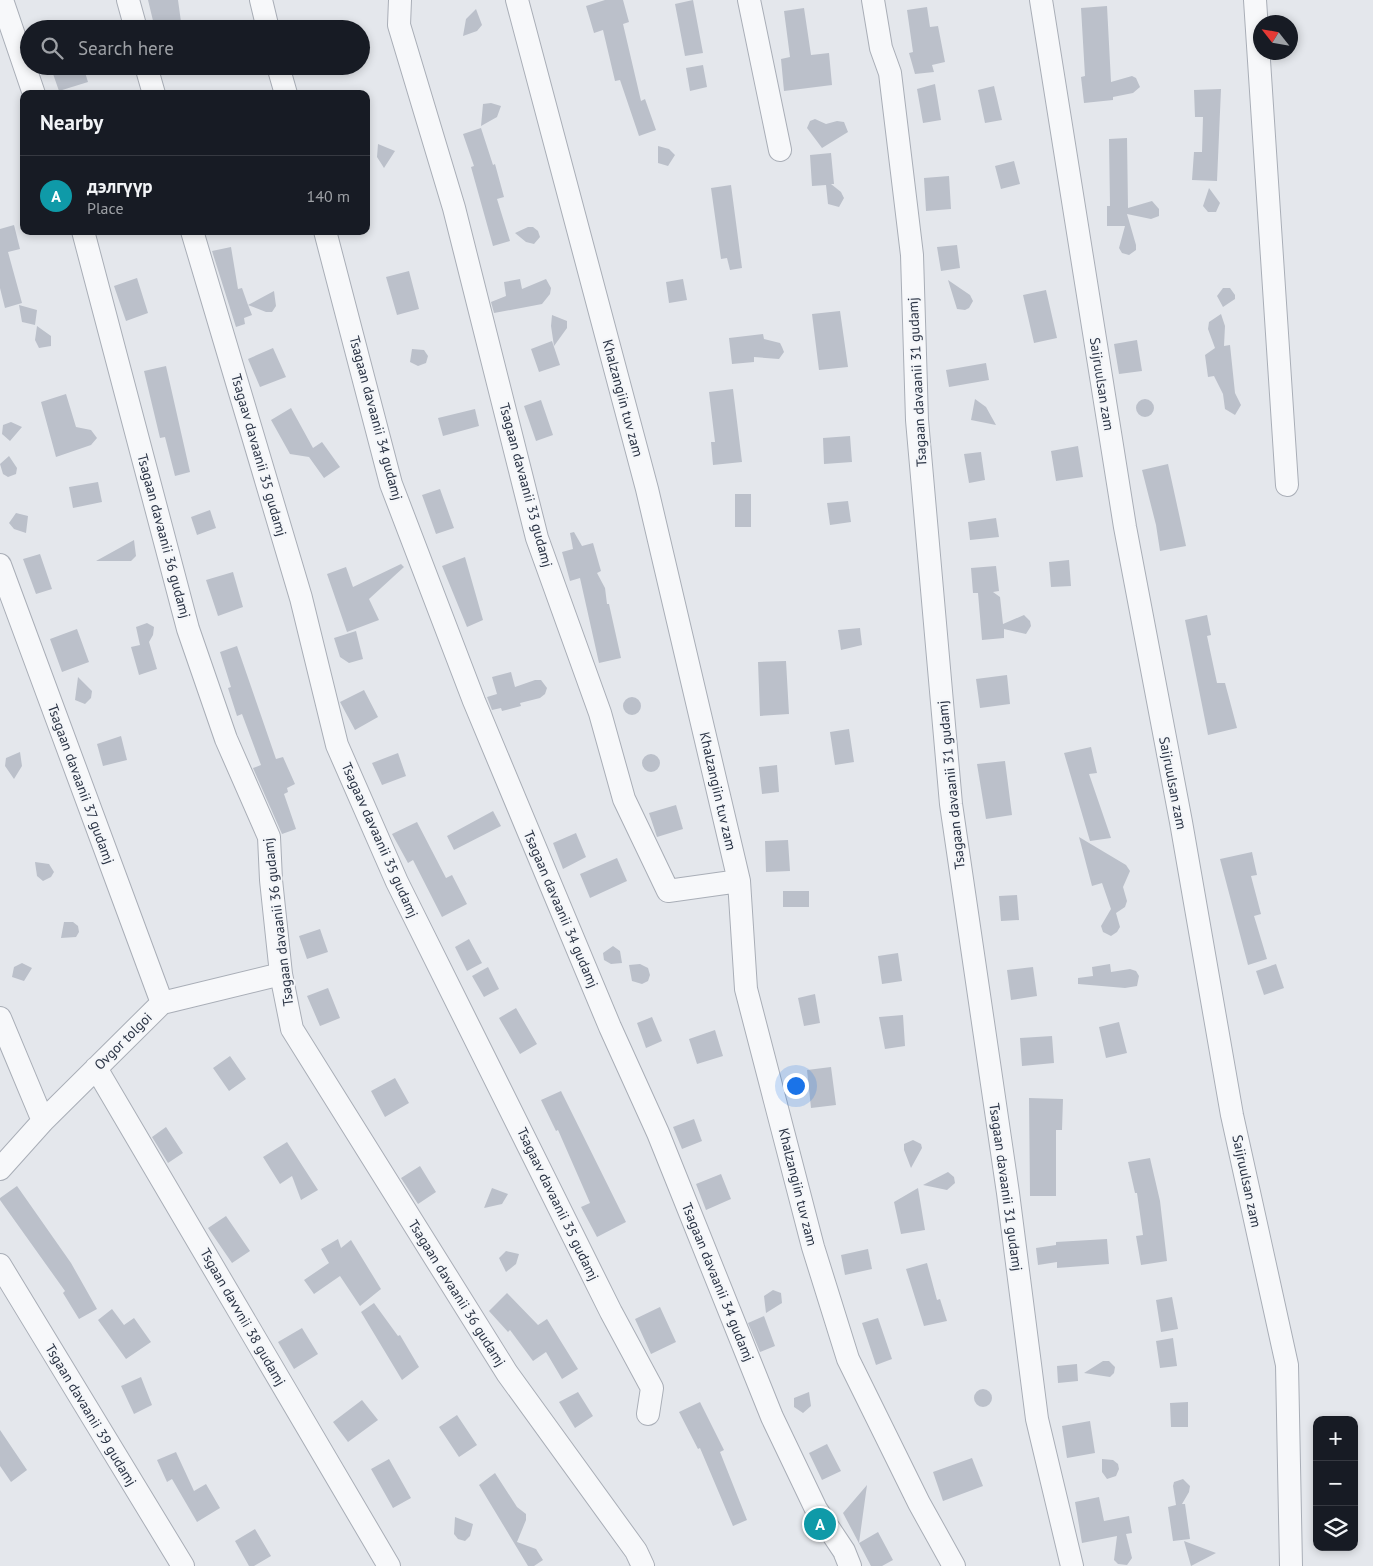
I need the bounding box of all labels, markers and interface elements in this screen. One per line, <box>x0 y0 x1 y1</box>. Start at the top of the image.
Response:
north arrow <box>1253 15 1298 60</box>
search box <box>20 20 370 75</box>
icon: search <box>38 34 66 62</box>
text: Search here <box>78 36 174 60</box>
text: Nearby <box>40 109 103 136</box>
text: дэлгүүр <box>87 174 153 198</box>
text: A <box>51 186 61 206</box>
text: 140 m <box>307 186 350 206</box>
text: Place <box>87 198 124 218</box>
street label: Tsagaan davaanii 31 gudamj <box>904 297 930 467</box>
street label: Tsagaan davaanii 34 gudamj <box>345 334 407 502</box>
street label: Saijruulsan zam <box>1086 336 1118 432</box>
street label: Khalzangiin tuv zam <box>599 337 647 459</box>
street label: Tsagaav davaanii 35 gudamj <box>227 372 291 538</box>
street label: Tsagaan davaanii 33 gudamj <box>495 401 557 569</box>
street label: Tsagaan davaanii 36 gudamj <box>133 452 195 620</box>
street label: Tsagaan davaanii 31 gudamj <box>933 700 969 870</box>
street label: Tsagaan davaanii 37 gudamj <box>44 702 118 866</box>
street label: Khalzangiin tuv zam <box>696 730 740 852</box>
street label: Saijruulsan zam <box>1155 735 1191 831</box>
street label: Tsagaav davaanii 35 gudamj <box>338 760 422 920</box>
street label: Tsagaan davaanii 34 gudamj <box>520 827 602 991</box>
street label: Tsagaan davaanii 36 gudamj <box>259 837 297 1007</box>
street label: Ovgor tolgoi <box>90 1008 156 1074</box>
your location <box>783 1073 809 1099</box>
street label: Tsagaan davaanii 31 gudamj <box>985 1102 1027 1272</box>
street label: Tsagaav davaanii 35 gudamj <box>513 1124 603 1284</box>
street label: Khalzangiin tuv zam <box>775 1126 821 1248</box>
street label: Saijruulsan zam <box>1228 1133 1266 1229</box>
street label: Tsagaan davaanii 34 gudamj <box>678 1200 758 1364</box>
street label: Tsagaan davaanii 36 gudamj <box>404 1216 510 1370</box>
street label: Tsgaan davvnii 38 gudamj <box>196 1245 290 1389</box>
street label: Tsgaan davaanii 39 gudamj <box>41 1341 141 1489</box>
map controls <box>1313 1416 1358 1551</box>
button: + <box>1313 1416 1358 1461</box>
button: − <box>1313 1461 1358 1506</box>
pin: A <box>804 1505 836 1543</box>
button: layers <box>1313 1506 1358 1551</box>

